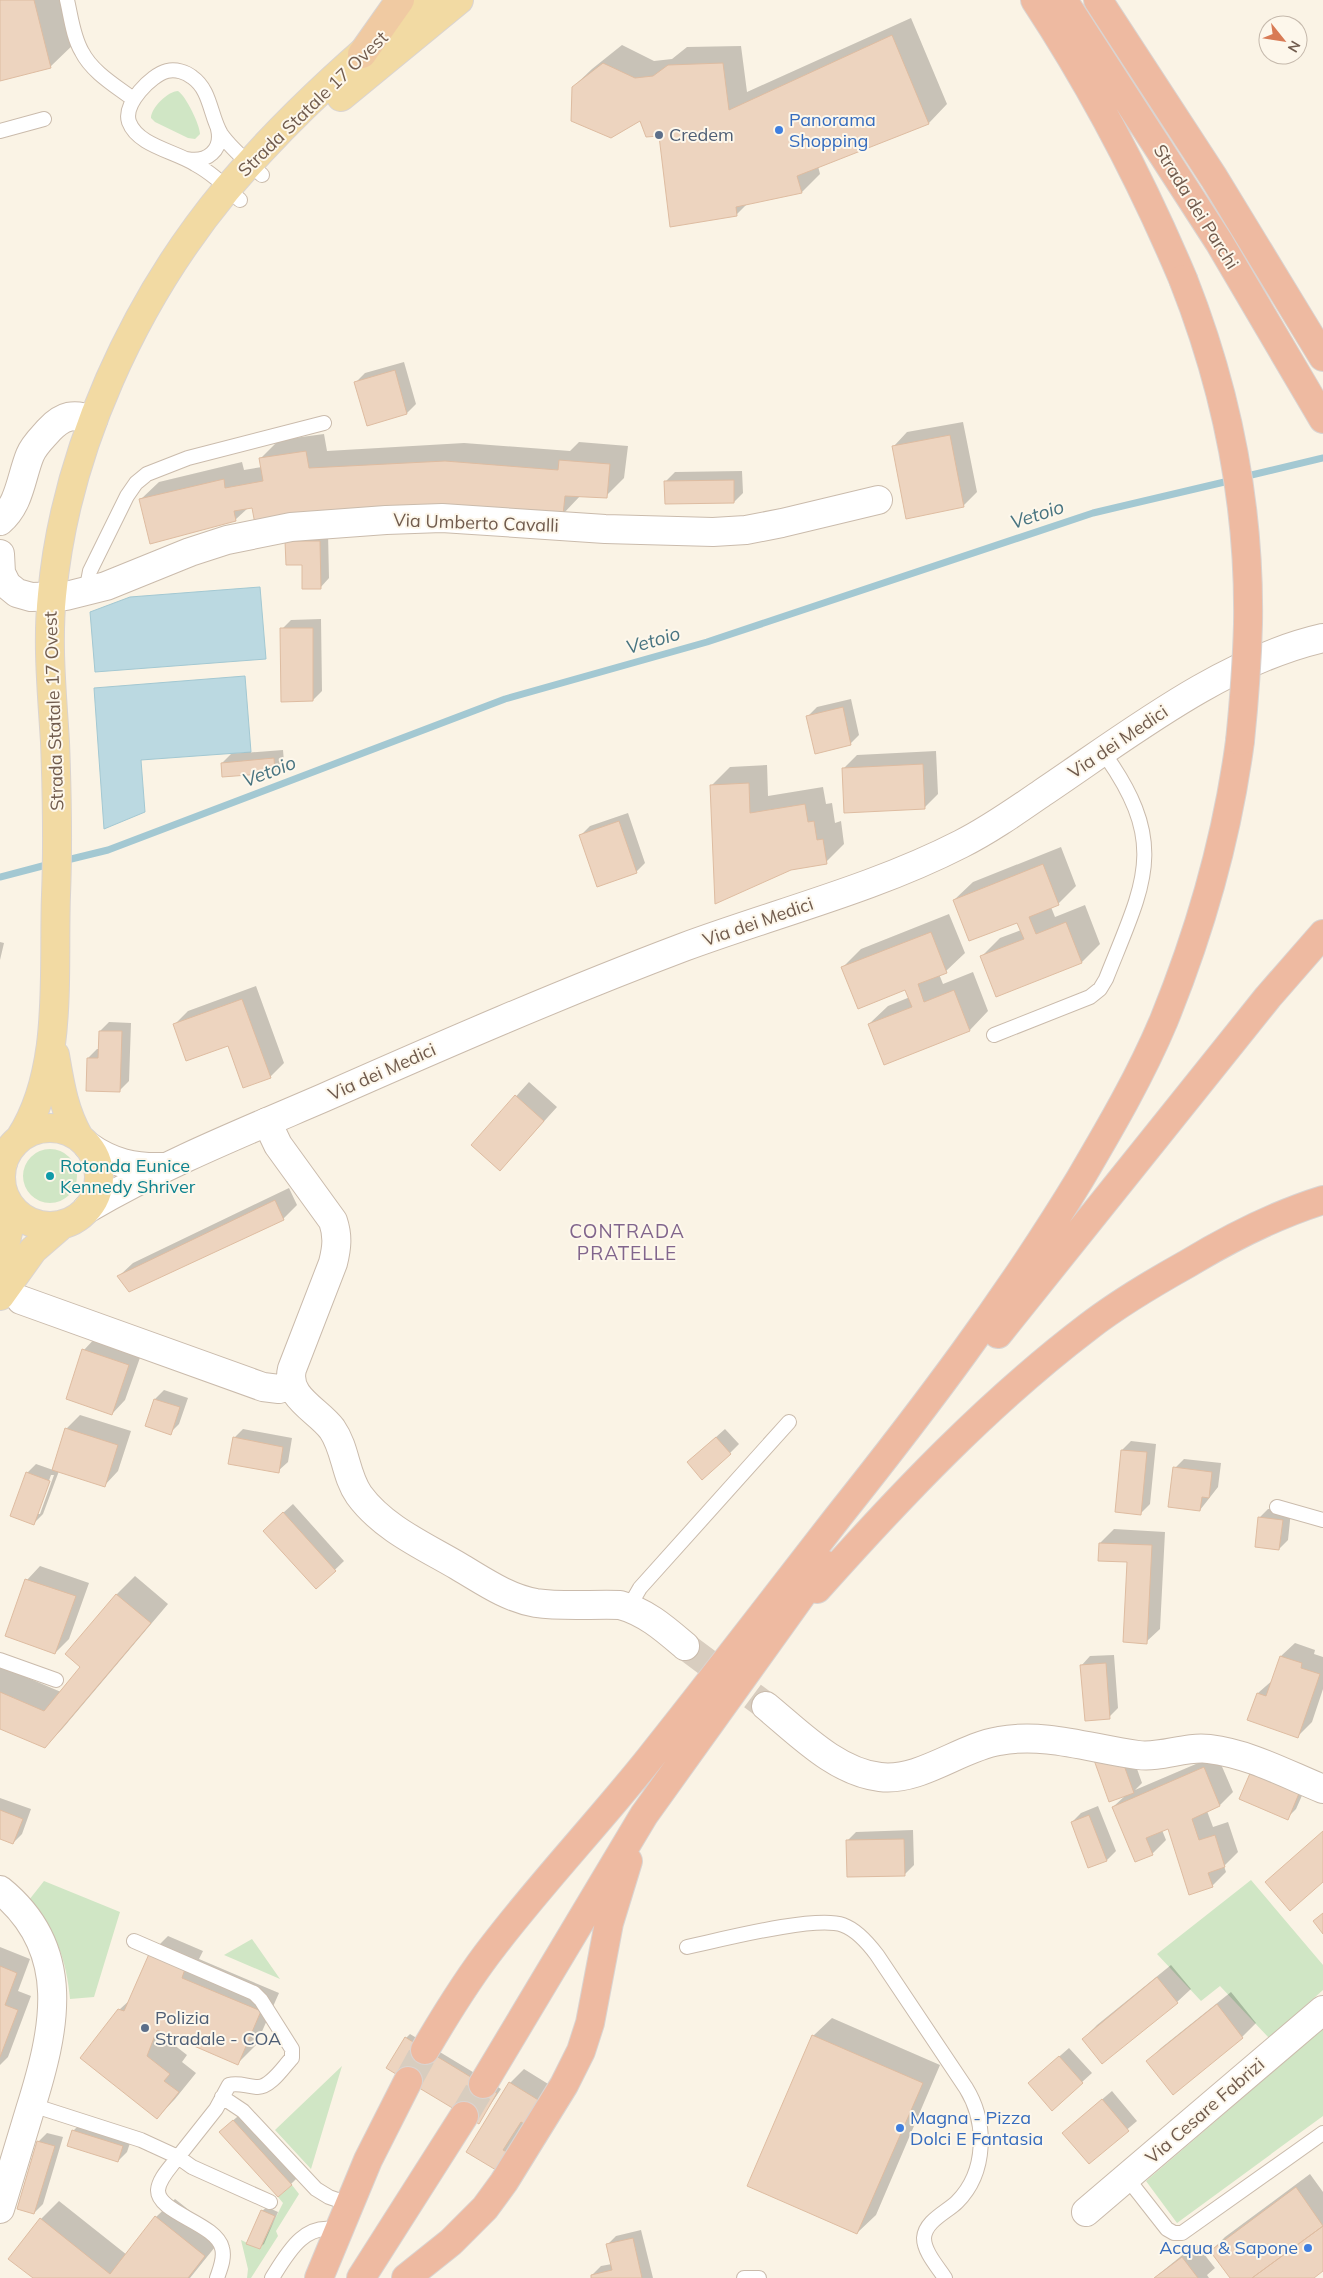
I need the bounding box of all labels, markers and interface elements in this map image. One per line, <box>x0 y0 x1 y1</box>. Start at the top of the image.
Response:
north arrow <box>1258 15 1308 65</box>
street label: Strada Statale 17 Ovest <box>233 26 392 181</box>
text: N <box>1284 37 1305 56</box>
place label: Panorama Shopping <box>789 108 876 152</box>
place label: Credem <box>669 123 734 146</box>
marker: Panorama Shopping <box>773 124 785 136</box>
marker: Credem <box>653 129 665 141</box>
street label: Strada dei Parchi <box>1149 140 1244 273</box>
water label: Vetoio <box>1007 494 1067 534</box>
street label: Via Umberto Cavalli <box>393 508 559 537</box>
street label: Strada Statale 17 Ovest <box>39 611 68 811</box>
water label: Vetoio <box>623 621 683 659</box>
street label: Via dei Medici <box>1063 700 1172 783</box>
water label: Vetoio <box>239 750 299 792</box>
street label: Via dei Medici <box>700 892 816 951</box>
street label: Via dei Medici <box>324 1038 439 1106</box>
place label: Rotonda Eunice Kennedy Shriver <box>60 1154 196 1198</box>
marker: Rotonda Eunice Kennedy Shriver <box>44 1170 56 1182</box>
district label: CONTRADA PRATELLE <box>569 1219 685 1265</box>
place label: Polizia Stradale - COA <box>155 2006 281 2050</box>
marker: Polizia Stradale - COA <box>139 2022 151 2034</box>
street label: Via Cesare Fabrizi <box>1140 2053 1269 2169</box>
place label: Magna - Pizza Dolci E Fantasia <box>910 2106 1043 2150</box>
marker: Magna - Pizza Dolci E Fantasia <box>894 2122 906 2134</box>
place label: Acqua & Sapone <box>1159 2236 1298 2259</box>
marker: Acqua & Sapone <box>1302 2242 1314 2254</box>

